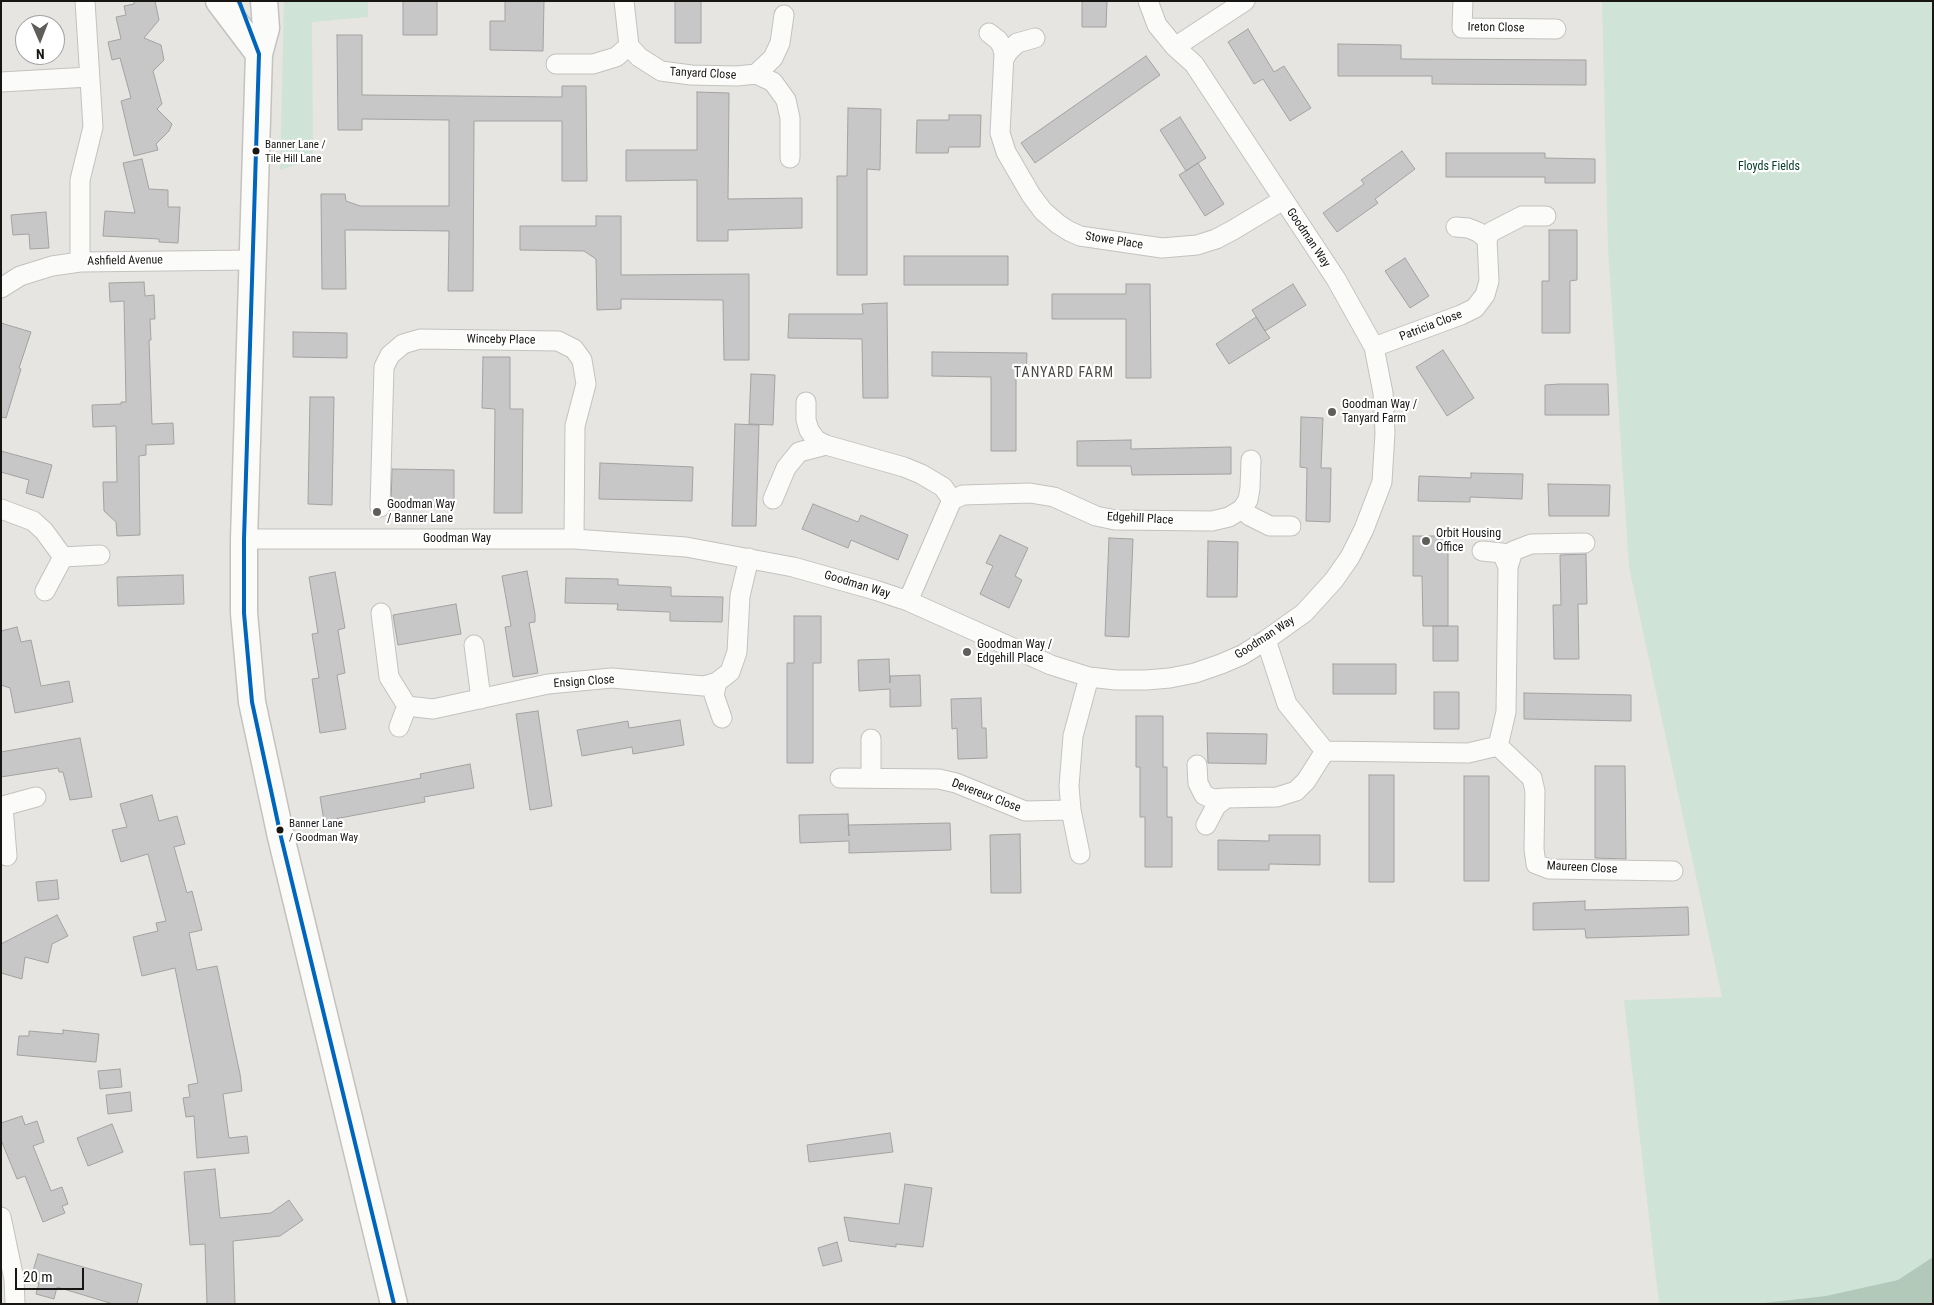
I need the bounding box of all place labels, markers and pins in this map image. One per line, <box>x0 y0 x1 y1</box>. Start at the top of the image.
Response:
place label: Banner Lane / Tile Hill Lane <box>265 138 326 164</box>
marker: Banner Lane / Tile Hill Lane <box>251 146 261 156</box>
place label: Goodman Way / Tanyard Farm <box>1342 398 1417 426</box>
marker: Goodman Way / Tanyard Farm <box>1326 406 1338 418</box>
place label: Goodman Way / Banner Lane <box>387 498 455 526</box>
marker: Goodman Way / Banner Lane <box>371 506 383 518</box>
place label: Orbit Housing Office <box>1436 527 1501 555</box>
marker: Orbit Housing Office <box>1420 535 1432 547</box>
place label: Goodman Way / Edgehill Place <box>977 638 1052 666</box>
marker: Goodman Way / Edgehill Place <box>961 646 973 658</box>
place label: Banner Lane / Goodman Way <box>289 817 358 843</box>
marker: Banner Lane / Goodman Way <box>275 825 285 835</box>

